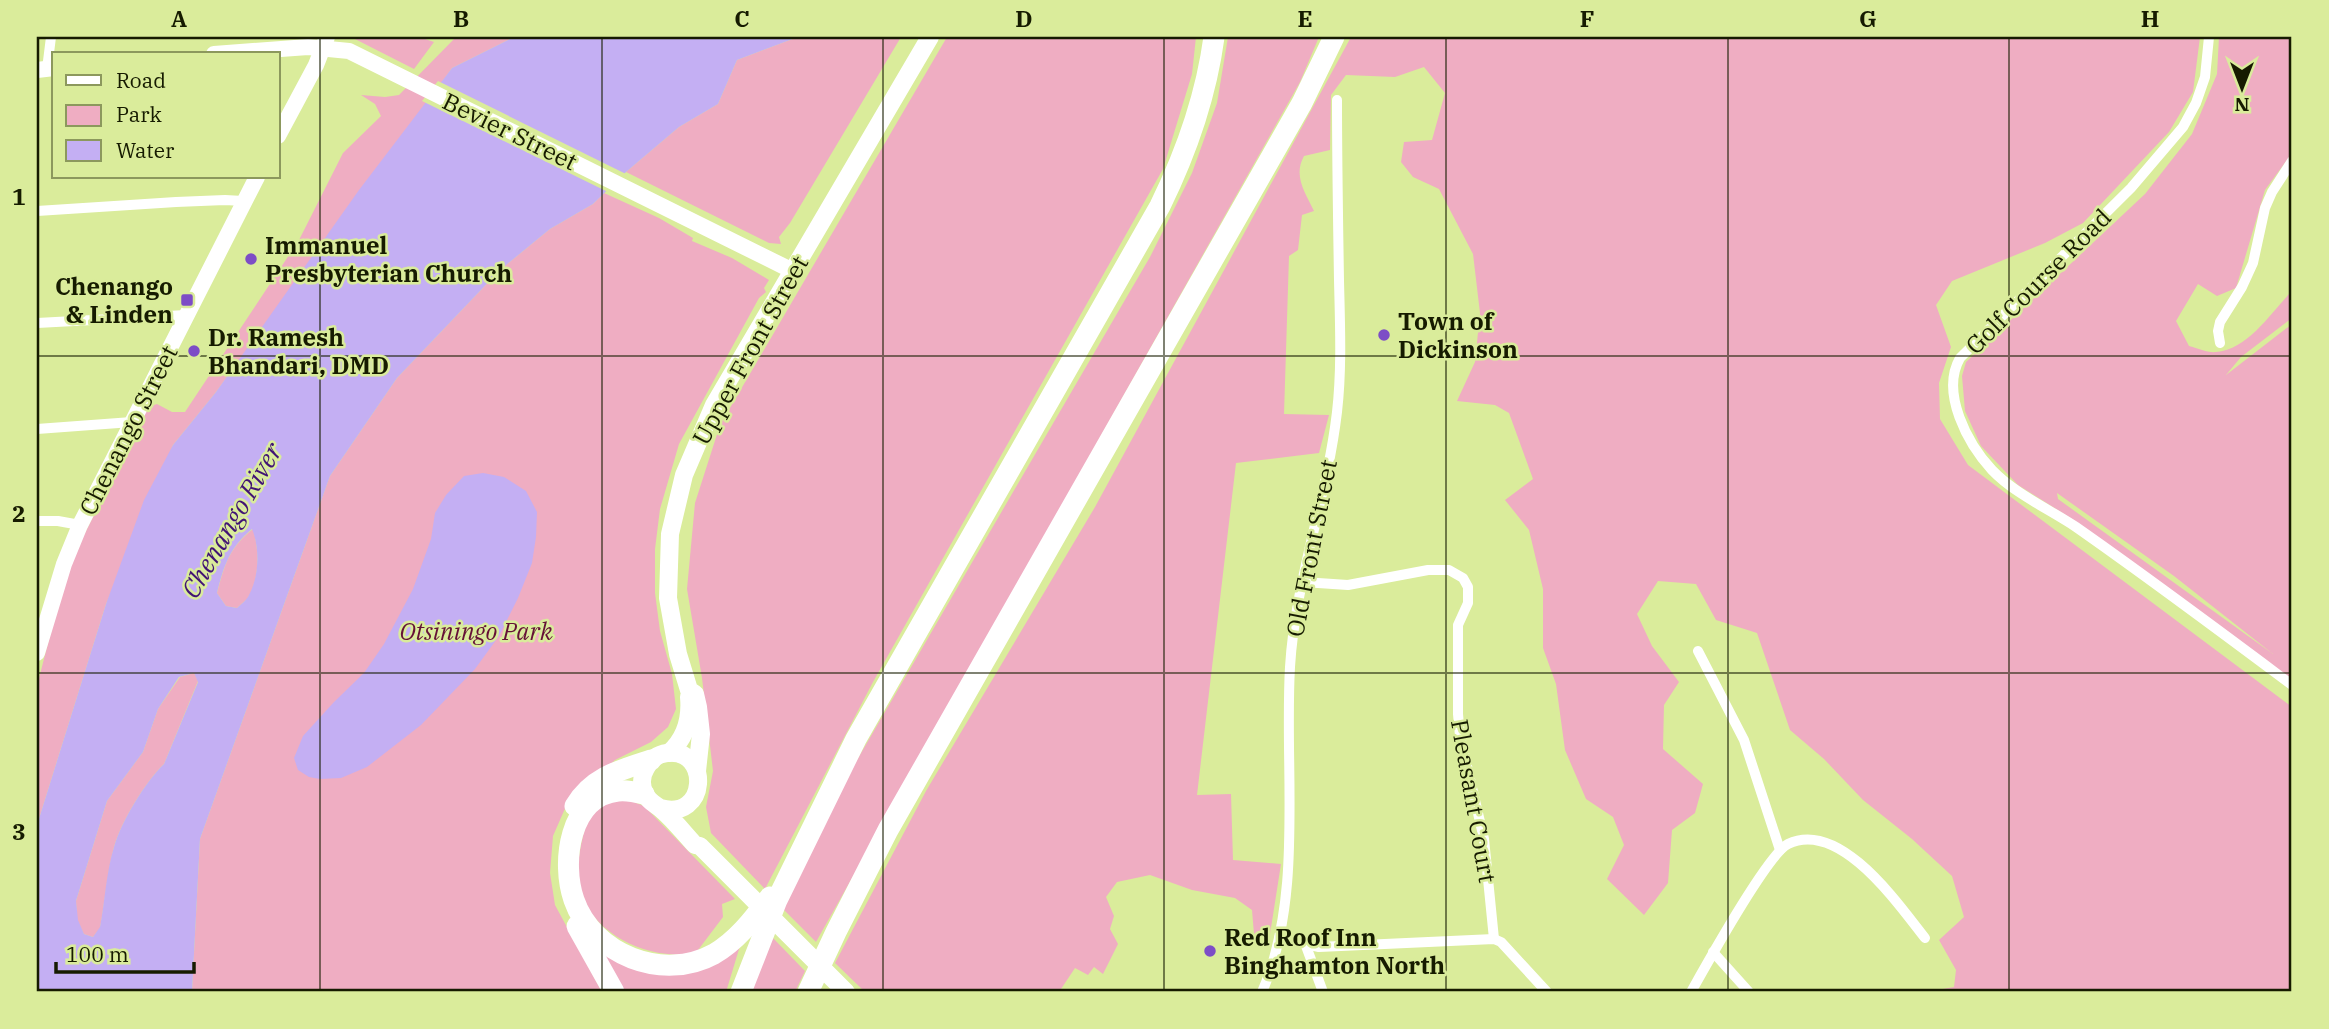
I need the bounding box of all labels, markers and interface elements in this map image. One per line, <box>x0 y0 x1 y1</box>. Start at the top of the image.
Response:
text: A <box>171 3 187 33</box>
text: B <box>453 3 469 33</box>
text: C <box>734 3 750 33</box>
text: D <box>1015 3 1033 33</box>
text: E <box>1297 3 1313 33</box>
text: F <box>1580 3 1594 33</box>
text: G <box>1859 3 1877 33</box>
text: H <box>2141 3 2159 33</box>
legend <box>52 52 280 178</box>
north arrow <box>2206 52 2276 122</box>
text: Road <box>116 66 166 94</box>
street label: Bevier Street <box>437 85 583 177</box>
text: N <box>2234 93 2250 117</box>
text: Park <box>116 100 163 128</box>
text: Water <box>116 136 175 164</box>
text: 1 <box>12 181 26 211</box>
street label: Golf Course Road <box>1958 201 2118 361</box>
place label: Immanuel Presbyterian Church <box>265 229 512 289</box>
street label: Upper Front Street <box>685 250 815 450</box>
marker: Immanuel Presbyterian Church <box>243 251 259 267</box>
place label: Chenango & Linden <box>55 270 173 330</box>
marker: Chenango & Linden <box>179 292 195 308</box>
place label: Town of Dickinson <box>1398 305 1518 365</box>
place label: Dr. Ramesh Bhandari, DMD <box>208 321 389 381</box>
marker: Town of Dickinson <box>1376 327 1392 343</box>
street label: Chenango Street <box>71 340 185 520</box>
marker: Dr. Ramesh Bhandari, DMD <box>186 343 202 359</box>
water label: Chenango River <box>173 436 290 604</box>
street label: Old Front Street <box>1278 457 1344 639</box>
text: 2 <box>12 498 26 528</box>
park label: Otsiningo Park <box>399 615 553 647</box>
street label: Pleasant Court <box>1444 717 1504 885</box>
text: 3 <box>12 816 26 846</box>
place label: Red Roof Inn Binghamton North <box>1224 921 1445 981</box>
scale bar <box>56 931 194 975</box>
text: 100 m <box>66 940 129 968</box>
marker: Red Roof Inn Binghamton North <box>1202 943 1218 959</box>

